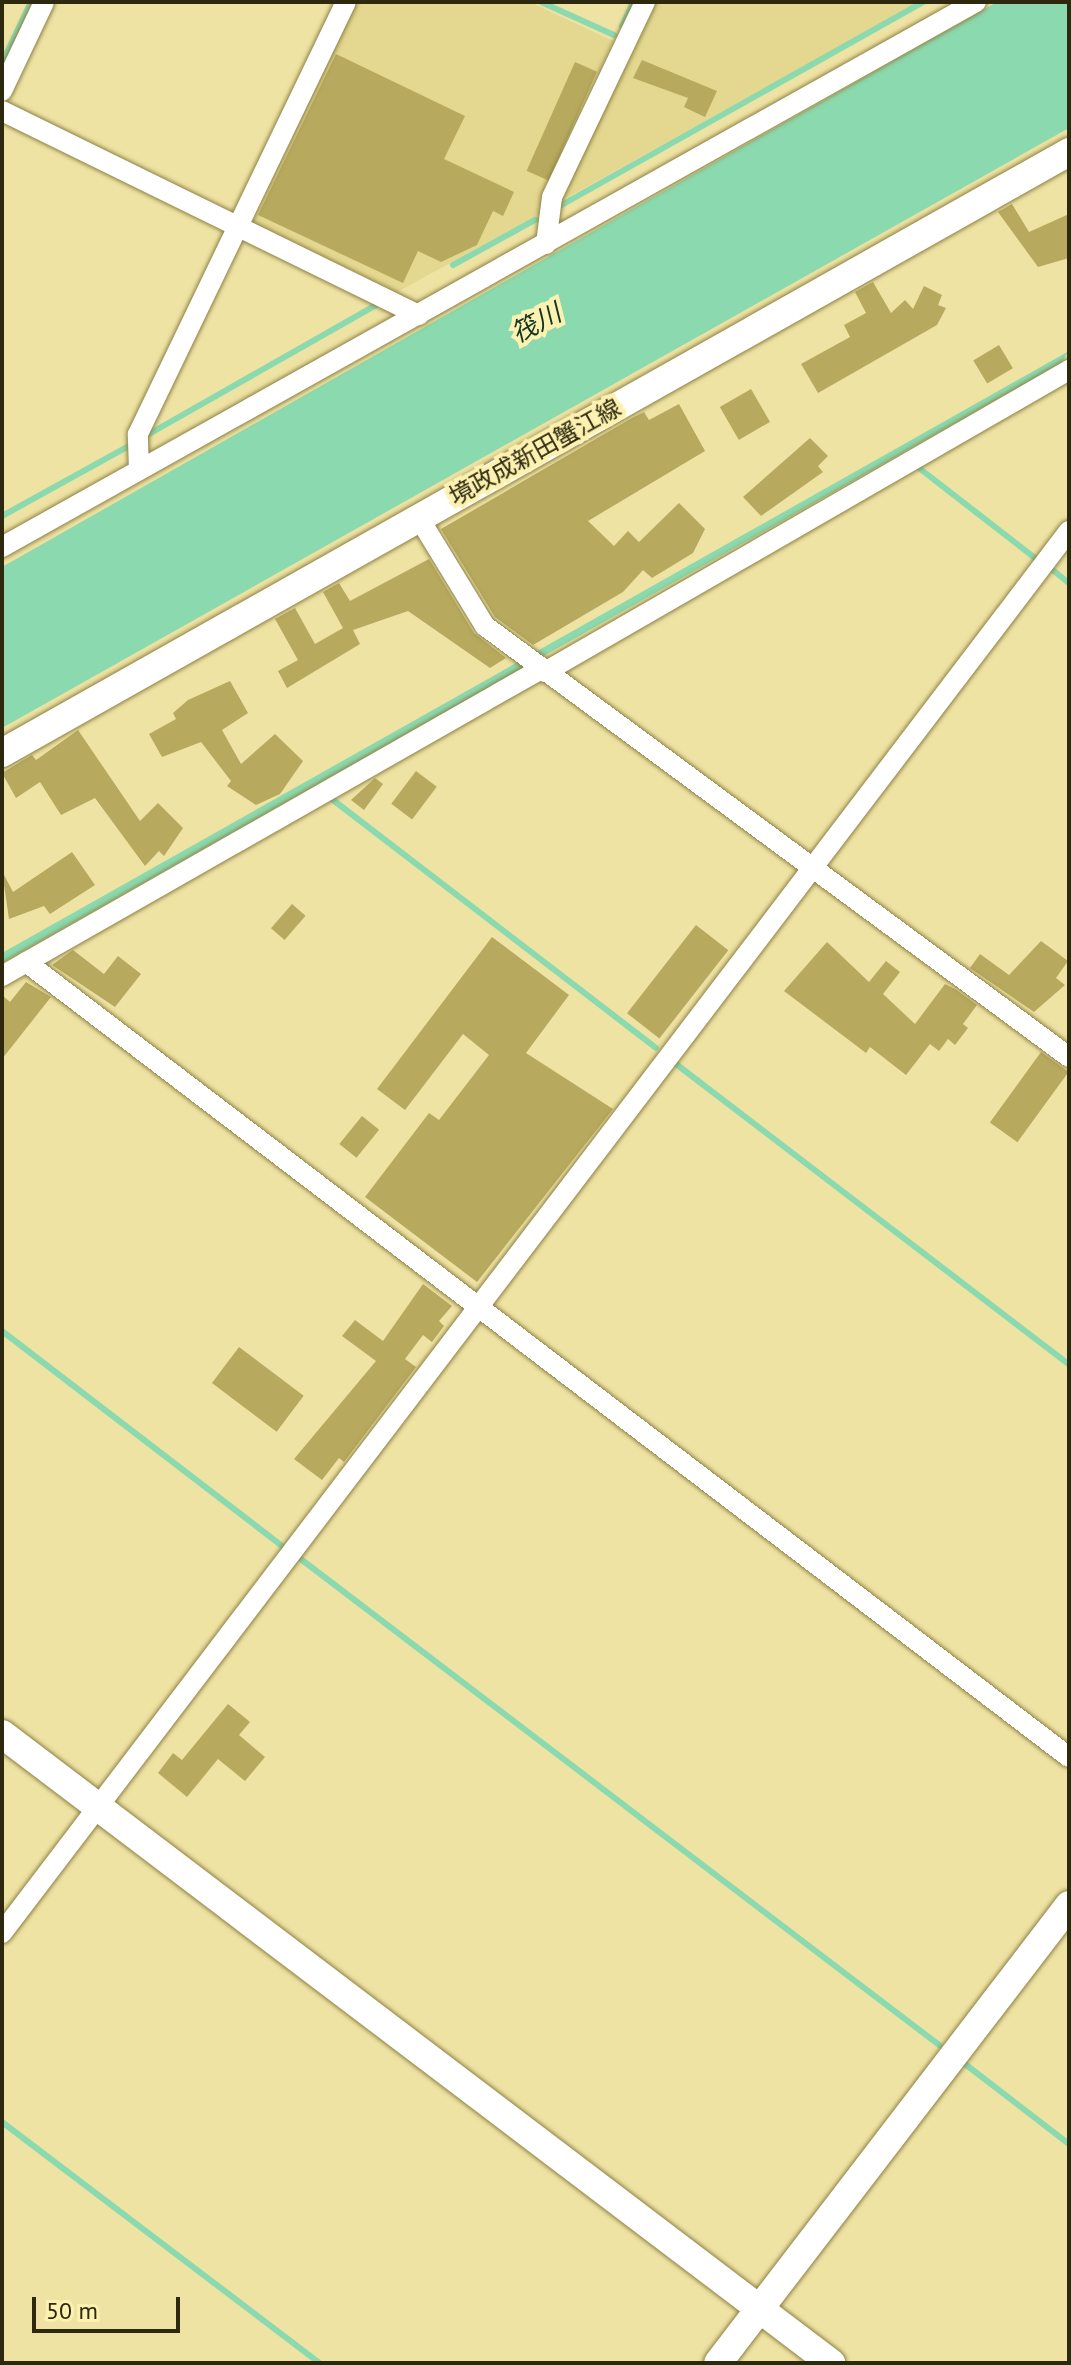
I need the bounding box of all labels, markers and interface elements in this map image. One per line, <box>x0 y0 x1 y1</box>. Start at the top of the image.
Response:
water label: 筏川 <box>506 297 566 349</box>
street label: 境政成新田蟹江線 <box>444 393 626 511</box>
scale bar <box>36 2281 184 2331</box>
text: 50 m <box>46 2295 98 2326</box>

